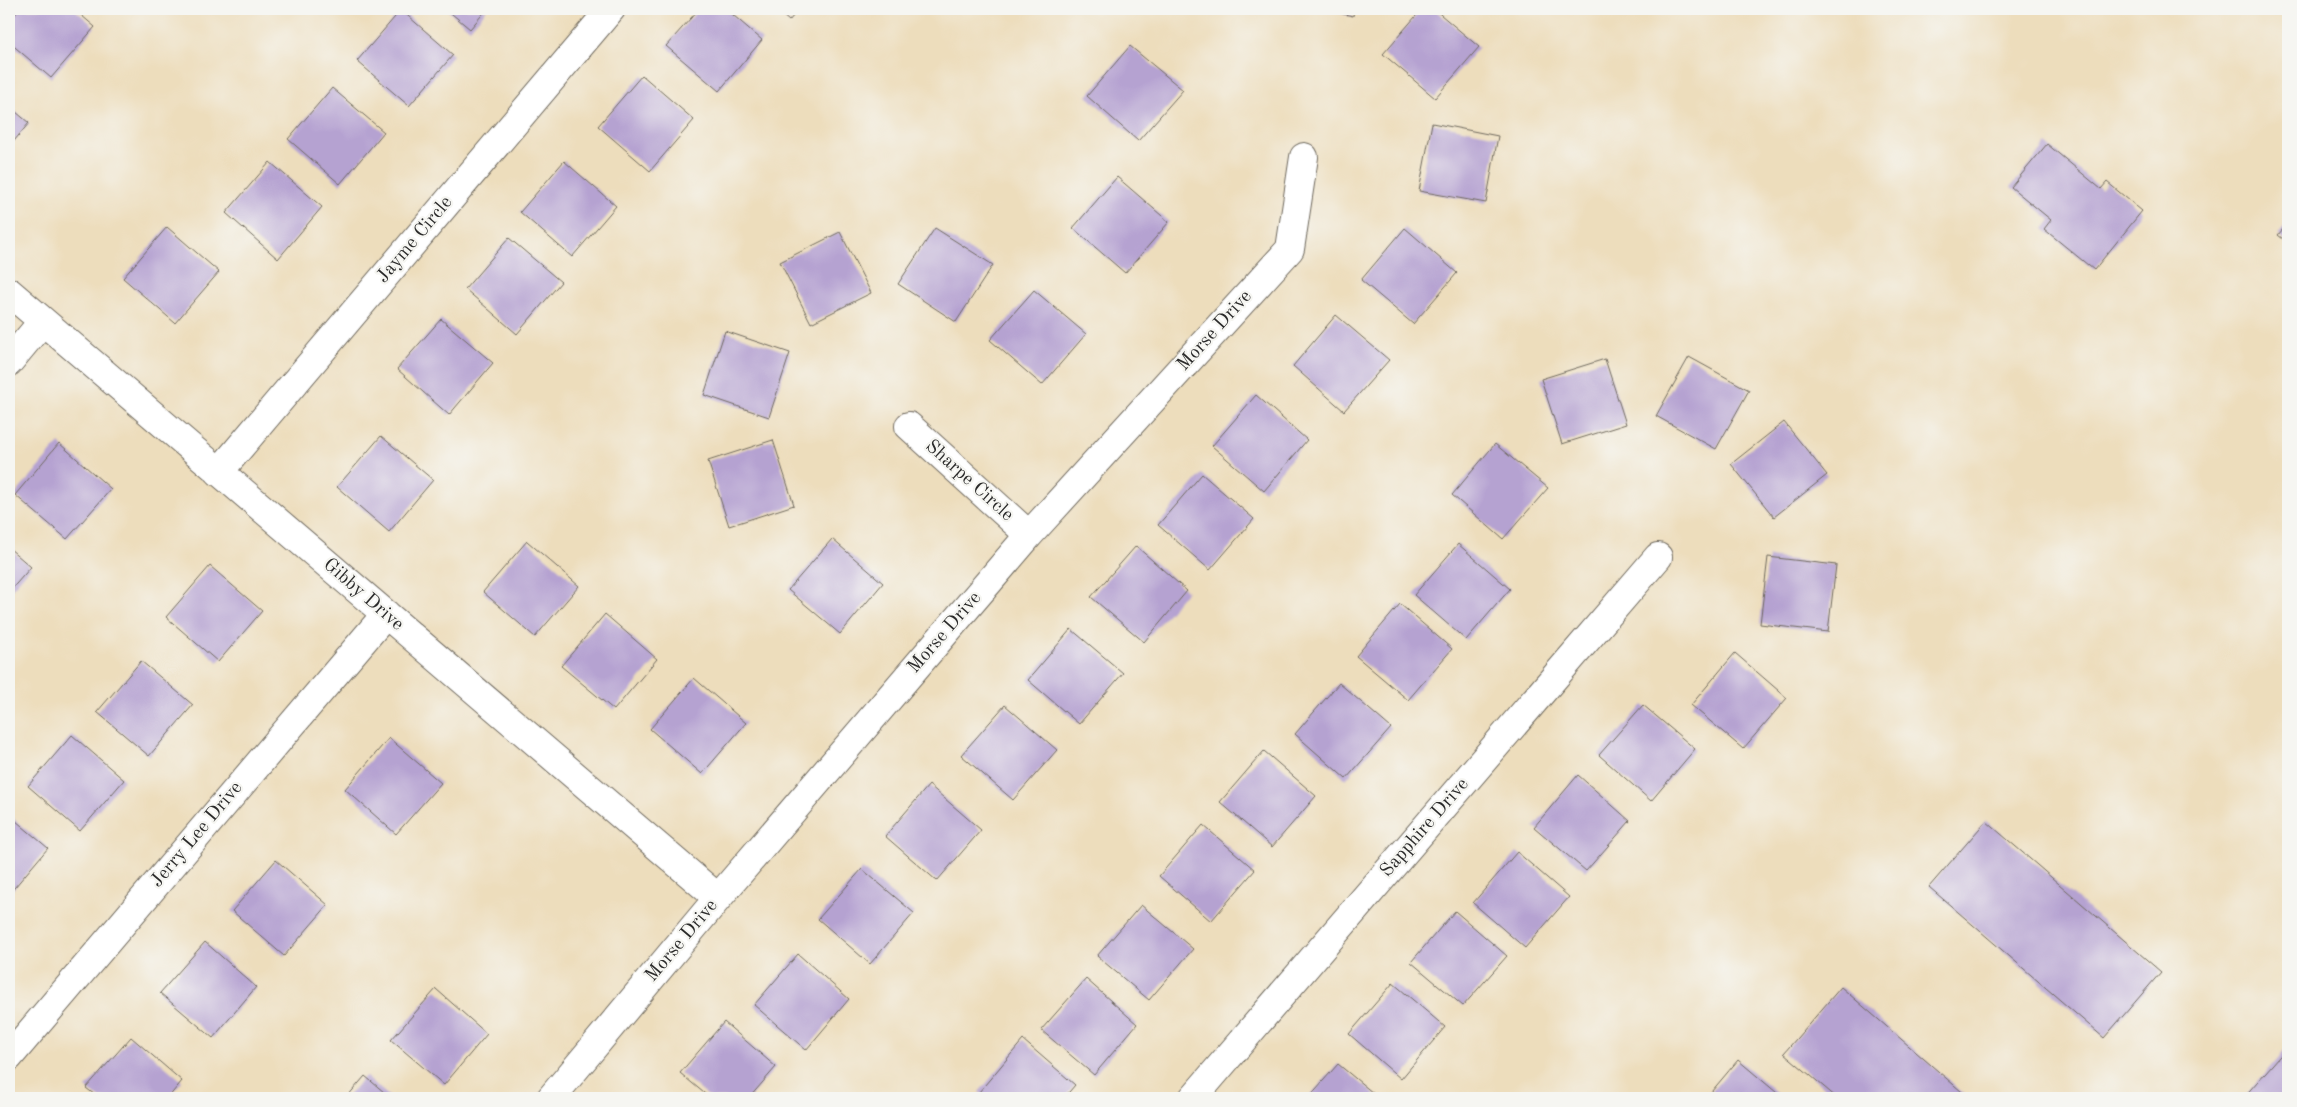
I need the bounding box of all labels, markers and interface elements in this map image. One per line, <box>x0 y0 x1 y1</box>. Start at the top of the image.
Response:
street label: Jayme Circle <box>374 193 456 287</box>
street label: Morse Drive <box>1174 287 1256 375</box>
street label: Sharpe Circle <box>921 437 1017 525</box>
street label: Gibby Drive <box>319 555 407 635</box>
street label: Morse Drive <box>905 589 985 677</box>
street label: Sapphire Drive <box>1377 775 1473 881</box>
street label: Jerry Lee Drive <box>148 779 246 891</box>
street label: Morse Drive <box>642 896 722 986</box>

